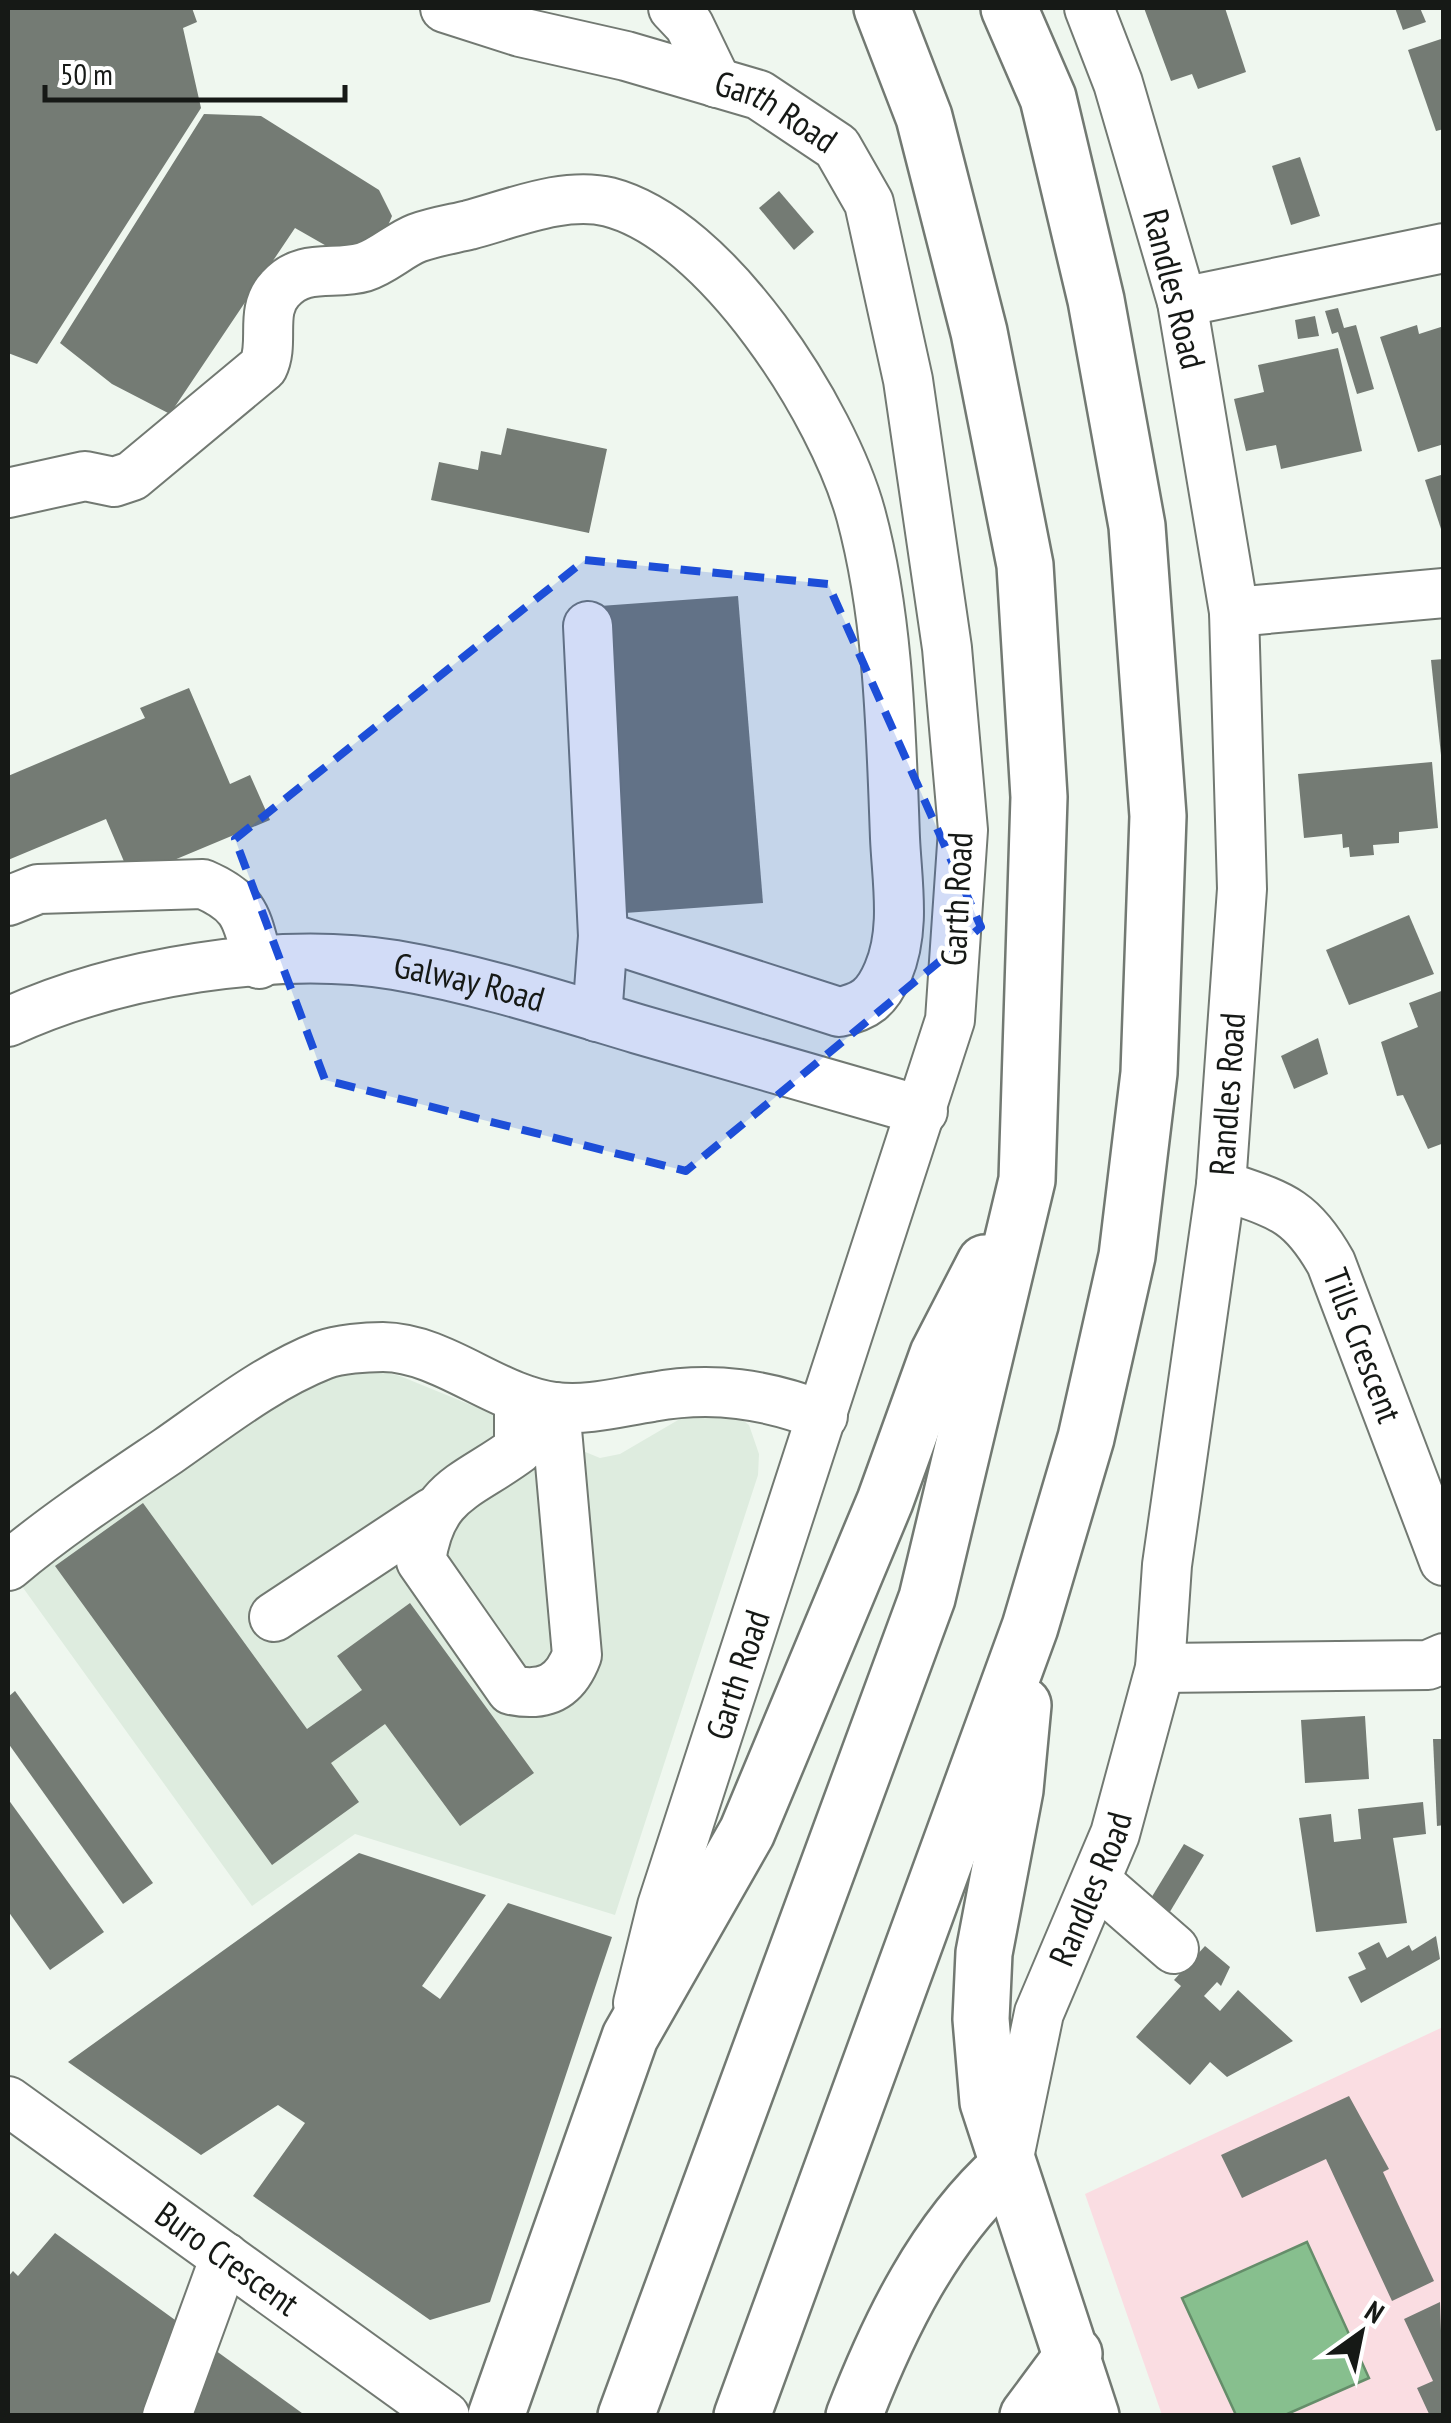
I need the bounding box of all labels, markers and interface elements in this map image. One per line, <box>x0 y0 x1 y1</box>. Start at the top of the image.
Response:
scale bar <box>45 40 345 102</box>
text: 50 m <box>60 54 113 93</box>
street label: Garth Road <box>710 59 846 163</box>
street label: Randles Road <box>1133 204 1217 373</box>
street label: Garth Road <box>930 831 982 967</box>
street label: Galway Road <box>390 941 550 1022</box>
street label: Randles Road <box>1198 1011 1255 1177</box>
street label: Tills Crescent <box>1313 1261 1414 1429</box>
street label: Garth Road <box>694 1604 780 1745</box>
street label: Randles Road <box>1038 1807 1142 1973</box>
street label: Buro Crescent <box>147 2191 309 2326</box>
north arrow <box>1311 2283 1411 2383</box>
text: N <box>1358 2292 1391 2331</box>

